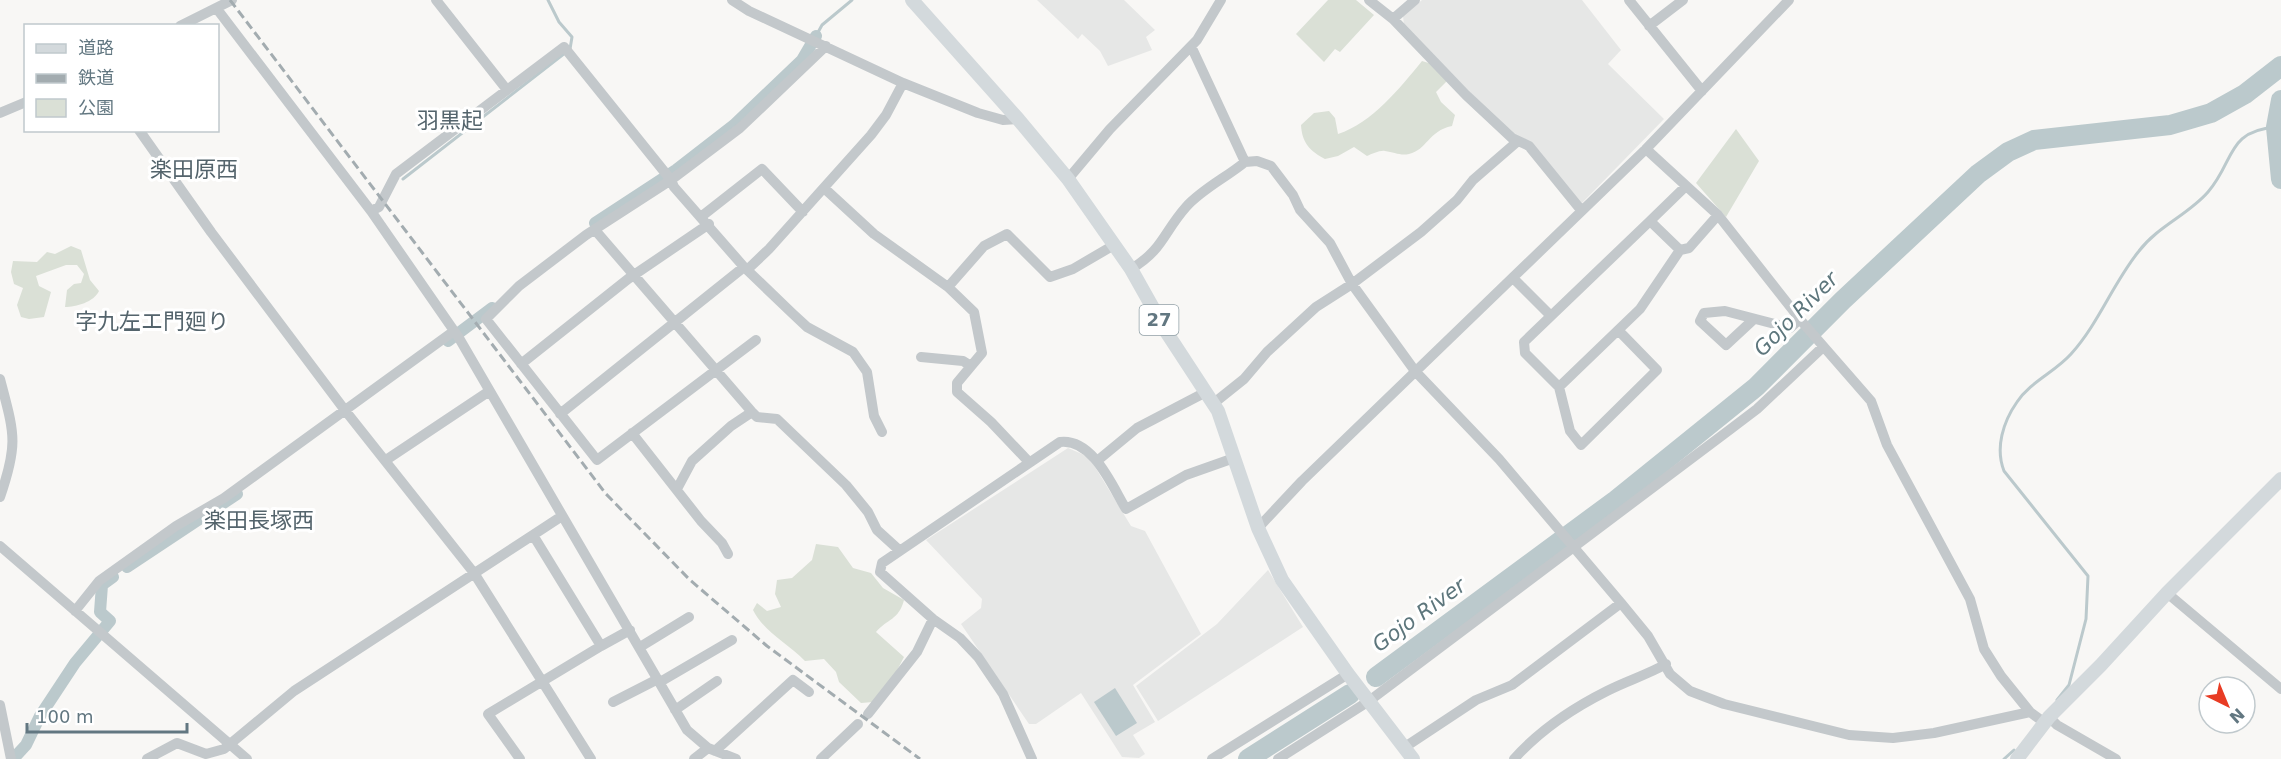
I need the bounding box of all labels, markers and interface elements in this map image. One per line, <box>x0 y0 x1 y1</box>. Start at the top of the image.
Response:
legend <box>24 24 219 132</box>
text: 道路 <box>78 37 114 58</box>
text: 鉄道 <box>78 67 114 88</box>
text: 公園 <box>78 97 114 118</box>
district label: 羽黒起 <box>417 108 483 133</box>
district label: 楽田原西 <box>150 157 238 182</box>
water label: Gojo River <box>1749 266 1844 361</box>
road number: 27 <box>1140 305 1178 335</box>
district label: 字九左エ門廻り <box>75 309 229 334</box>
district label: 楽田長塚西 <box>204 508 314 533</box>
water label: Gojo River <box>1368 572 1471 657</box>
north arrow <box>2197 675 2257 735</box>
scale bar <box>27 696 188 734</box>
text: N <box>2226 704 2248 727</box>
text: 100 m <box>36 706 94 727</box>

